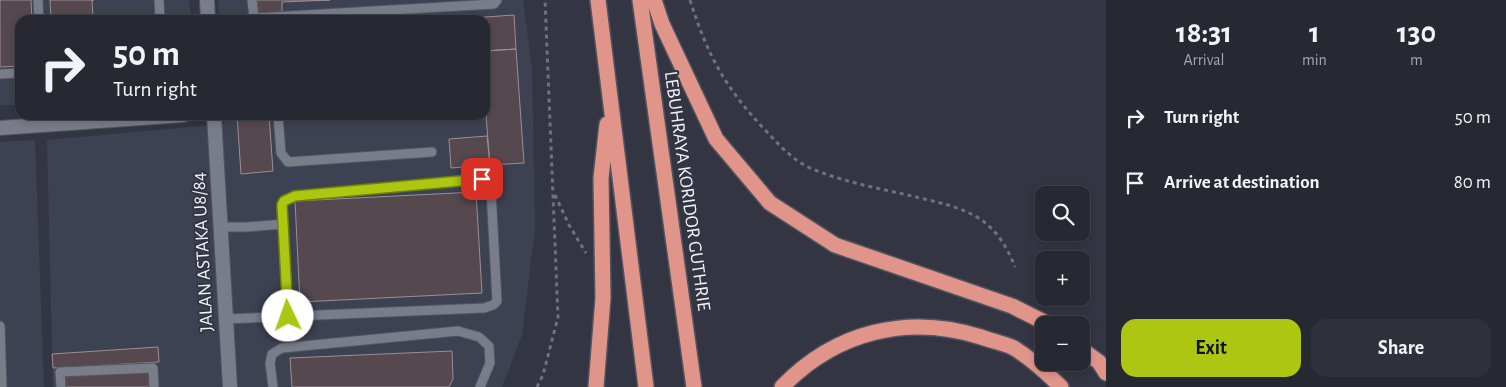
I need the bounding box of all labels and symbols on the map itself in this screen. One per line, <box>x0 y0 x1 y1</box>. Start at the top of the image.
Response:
street label: LEBUHRAYA KORIDOR GUTHRIE <box>661 70 713 312</box>
pin <box>461 158 503 200</box>
street label: JALAN ASTAKA U8/84 <box>189 172 217 332</box>
position arrow <box>261 289 313 341</box>

